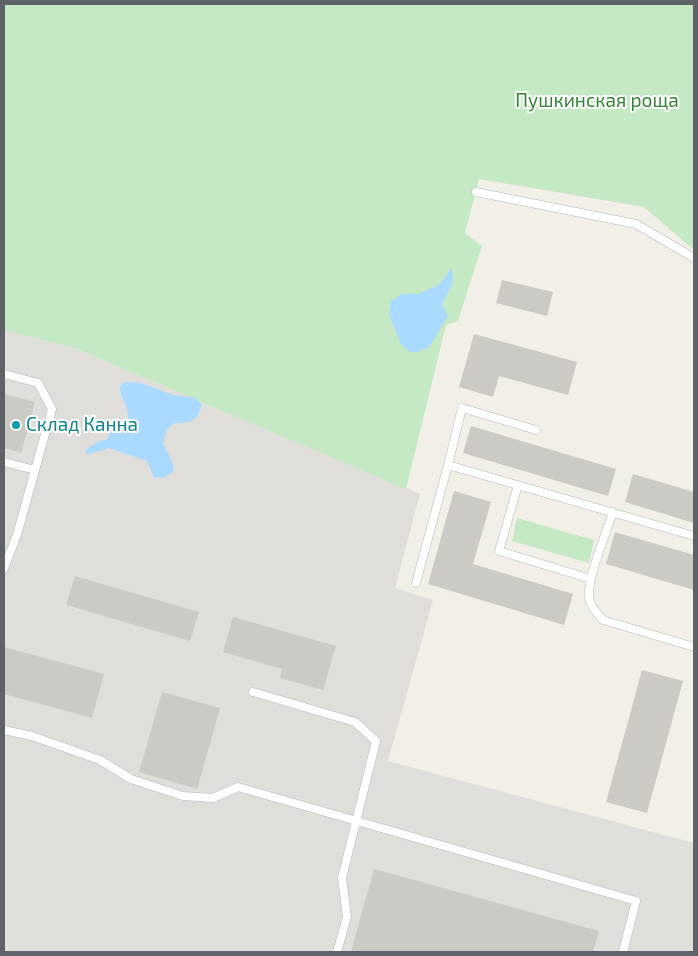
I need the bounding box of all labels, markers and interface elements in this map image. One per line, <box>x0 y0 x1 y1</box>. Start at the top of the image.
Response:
park label: Пушкинская роща <box>515 90 679 112</box>
place label: Склад Канна <box>26 414 138 436</box>
marker: Склад Канна <box>10 419 22 431</box>

